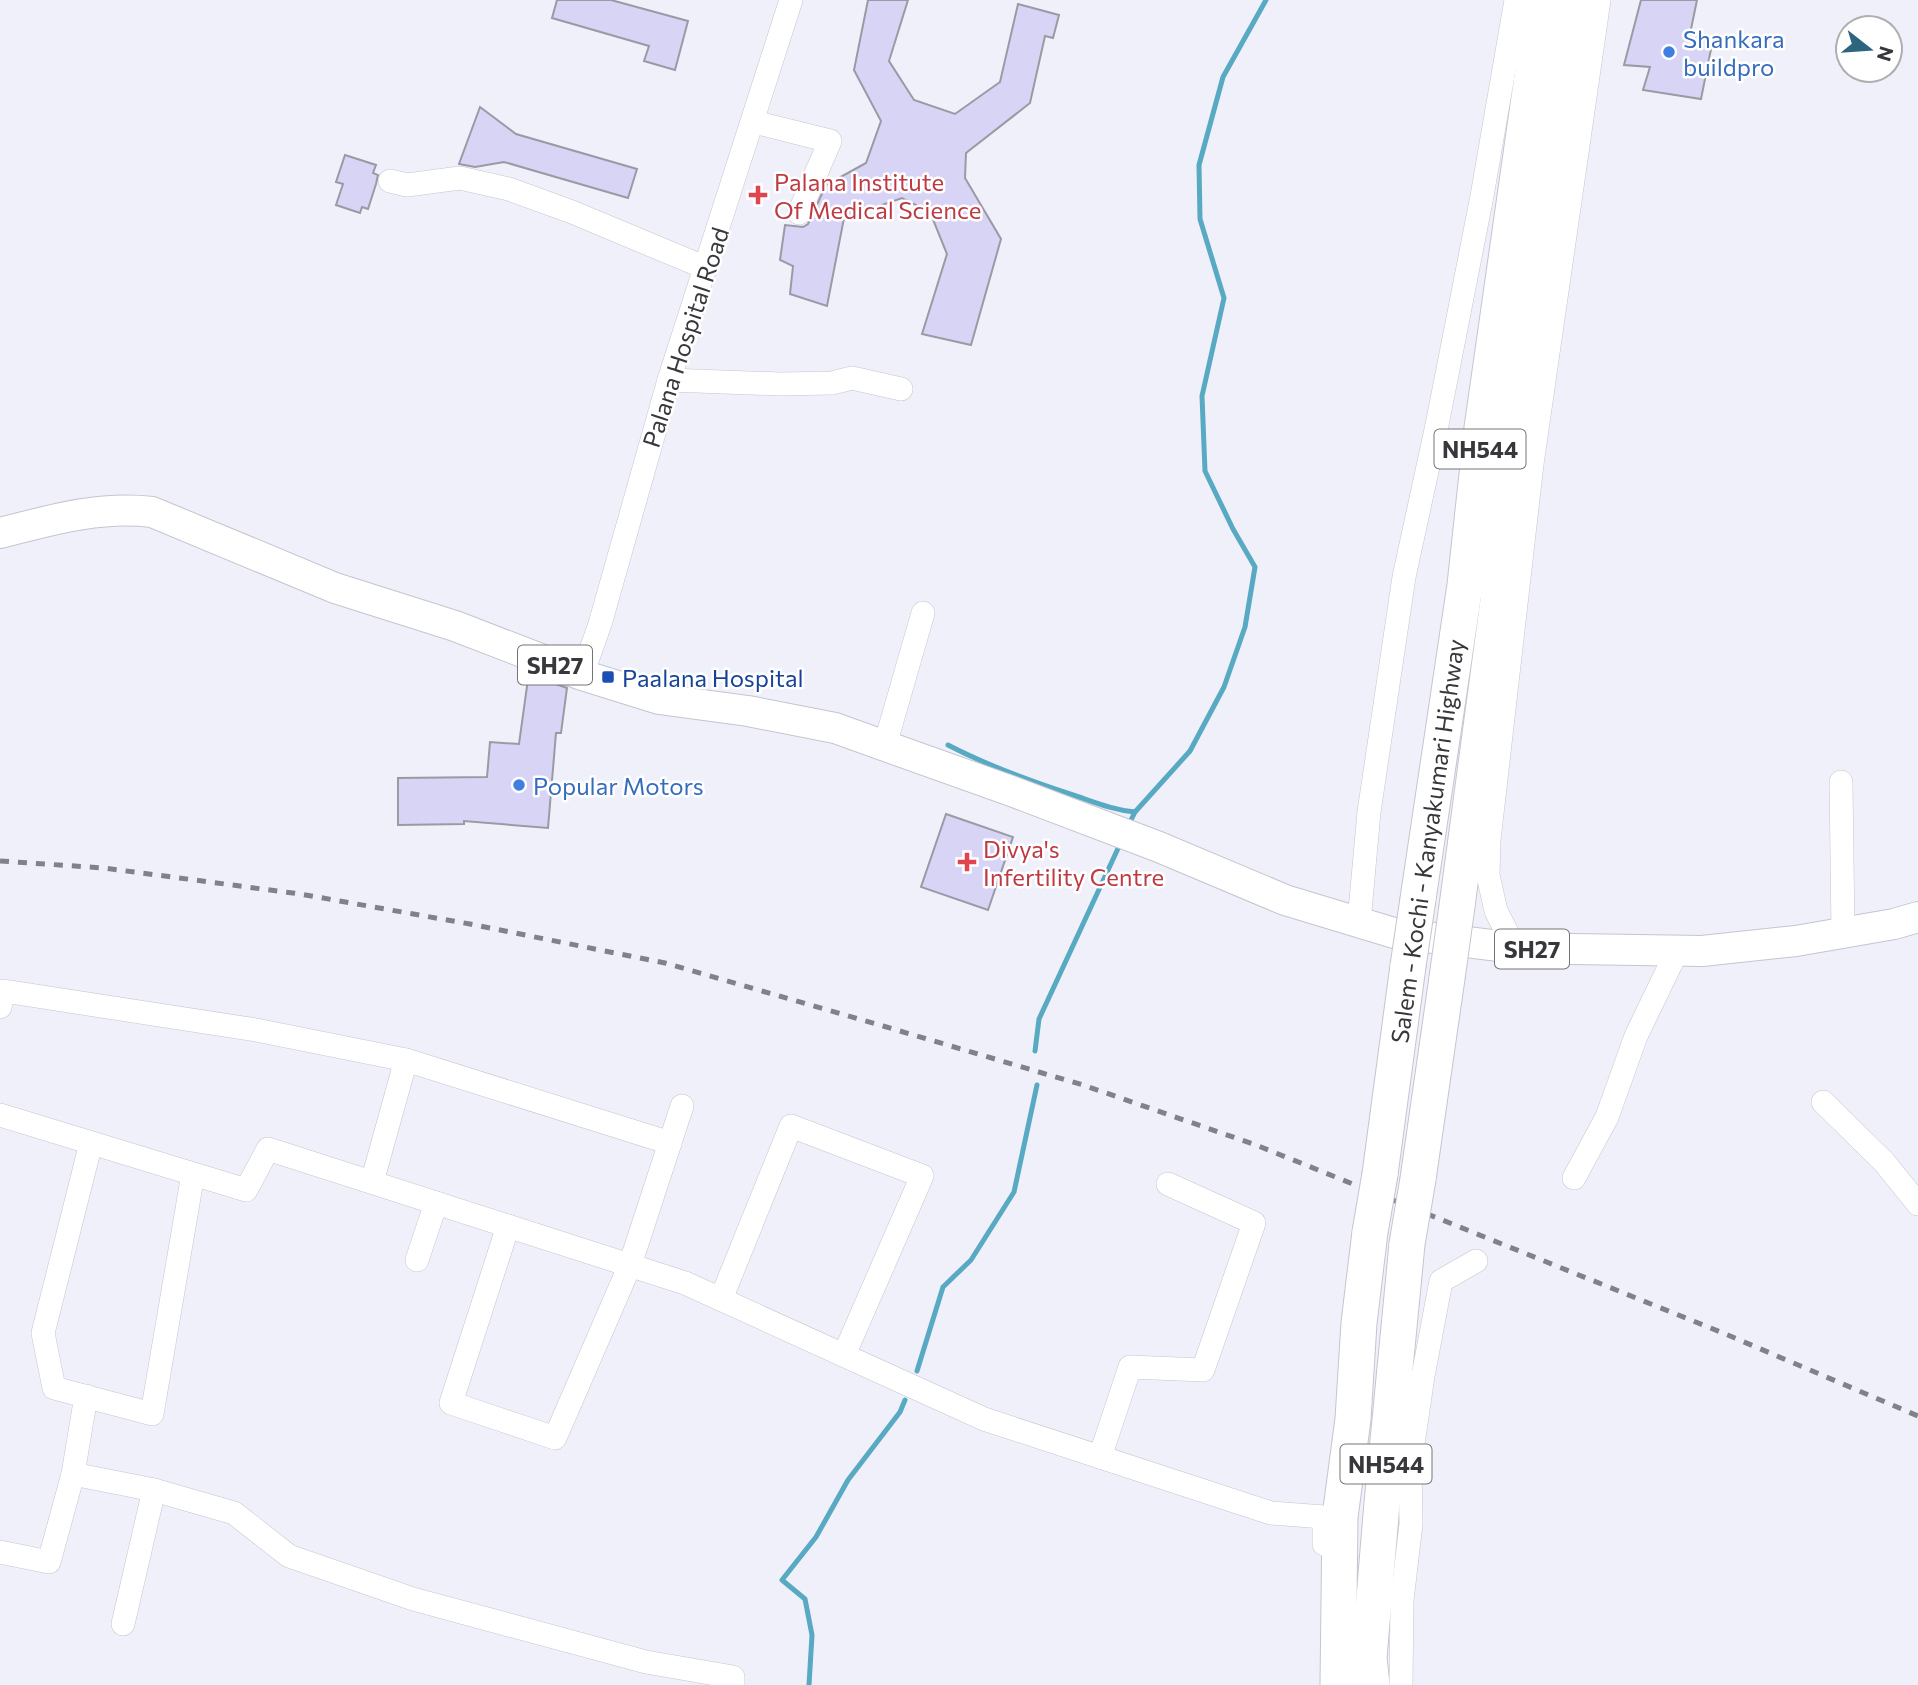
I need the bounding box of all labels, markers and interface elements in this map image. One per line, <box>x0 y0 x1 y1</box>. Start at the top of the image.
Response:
north arrow <box>1834 14 1904 84</box>
place label: Shankara buildpro <box>1683 24 1785 81</box>
marker: Shankara buildpro <box>1661 44 1677 60</box>
text: N <box>1873 44 1899 64</box>
place label: Palana Institute Of Medical Science <box>774 167 981 224</box>
marker: Palana Institute Of Medical Science <box>748 185 768 205</box>
street label: Palana Hospital Road <box>636 223 734 451</box>
road number: NH544 <box>1434 430 1526 468</box>
street label: Salem - Kochi - Kanyakumari Highway <box>1384 637 1470 1045</box>
road number: SH27 <box>518 646 592 684</box>
place label: Paalana Hospital <box>622 663 804 692</box>
marker: Paalana Hospital <box>600 669 616 685</box>
place label: Popular Motors <box>533 771 704 800</box>
marker: Popular Motors <box>511 777 527 793</box>
place label: Divya's Infertility Centre <box>983 834 1164 891</box>
marker: Divya's Infertility Centre <box>957 852 977 872</box>
road number: SH27 <box>1495 930 1569 968</box>
road number: NH544 <box>1340 1444 1432 1484</box>

